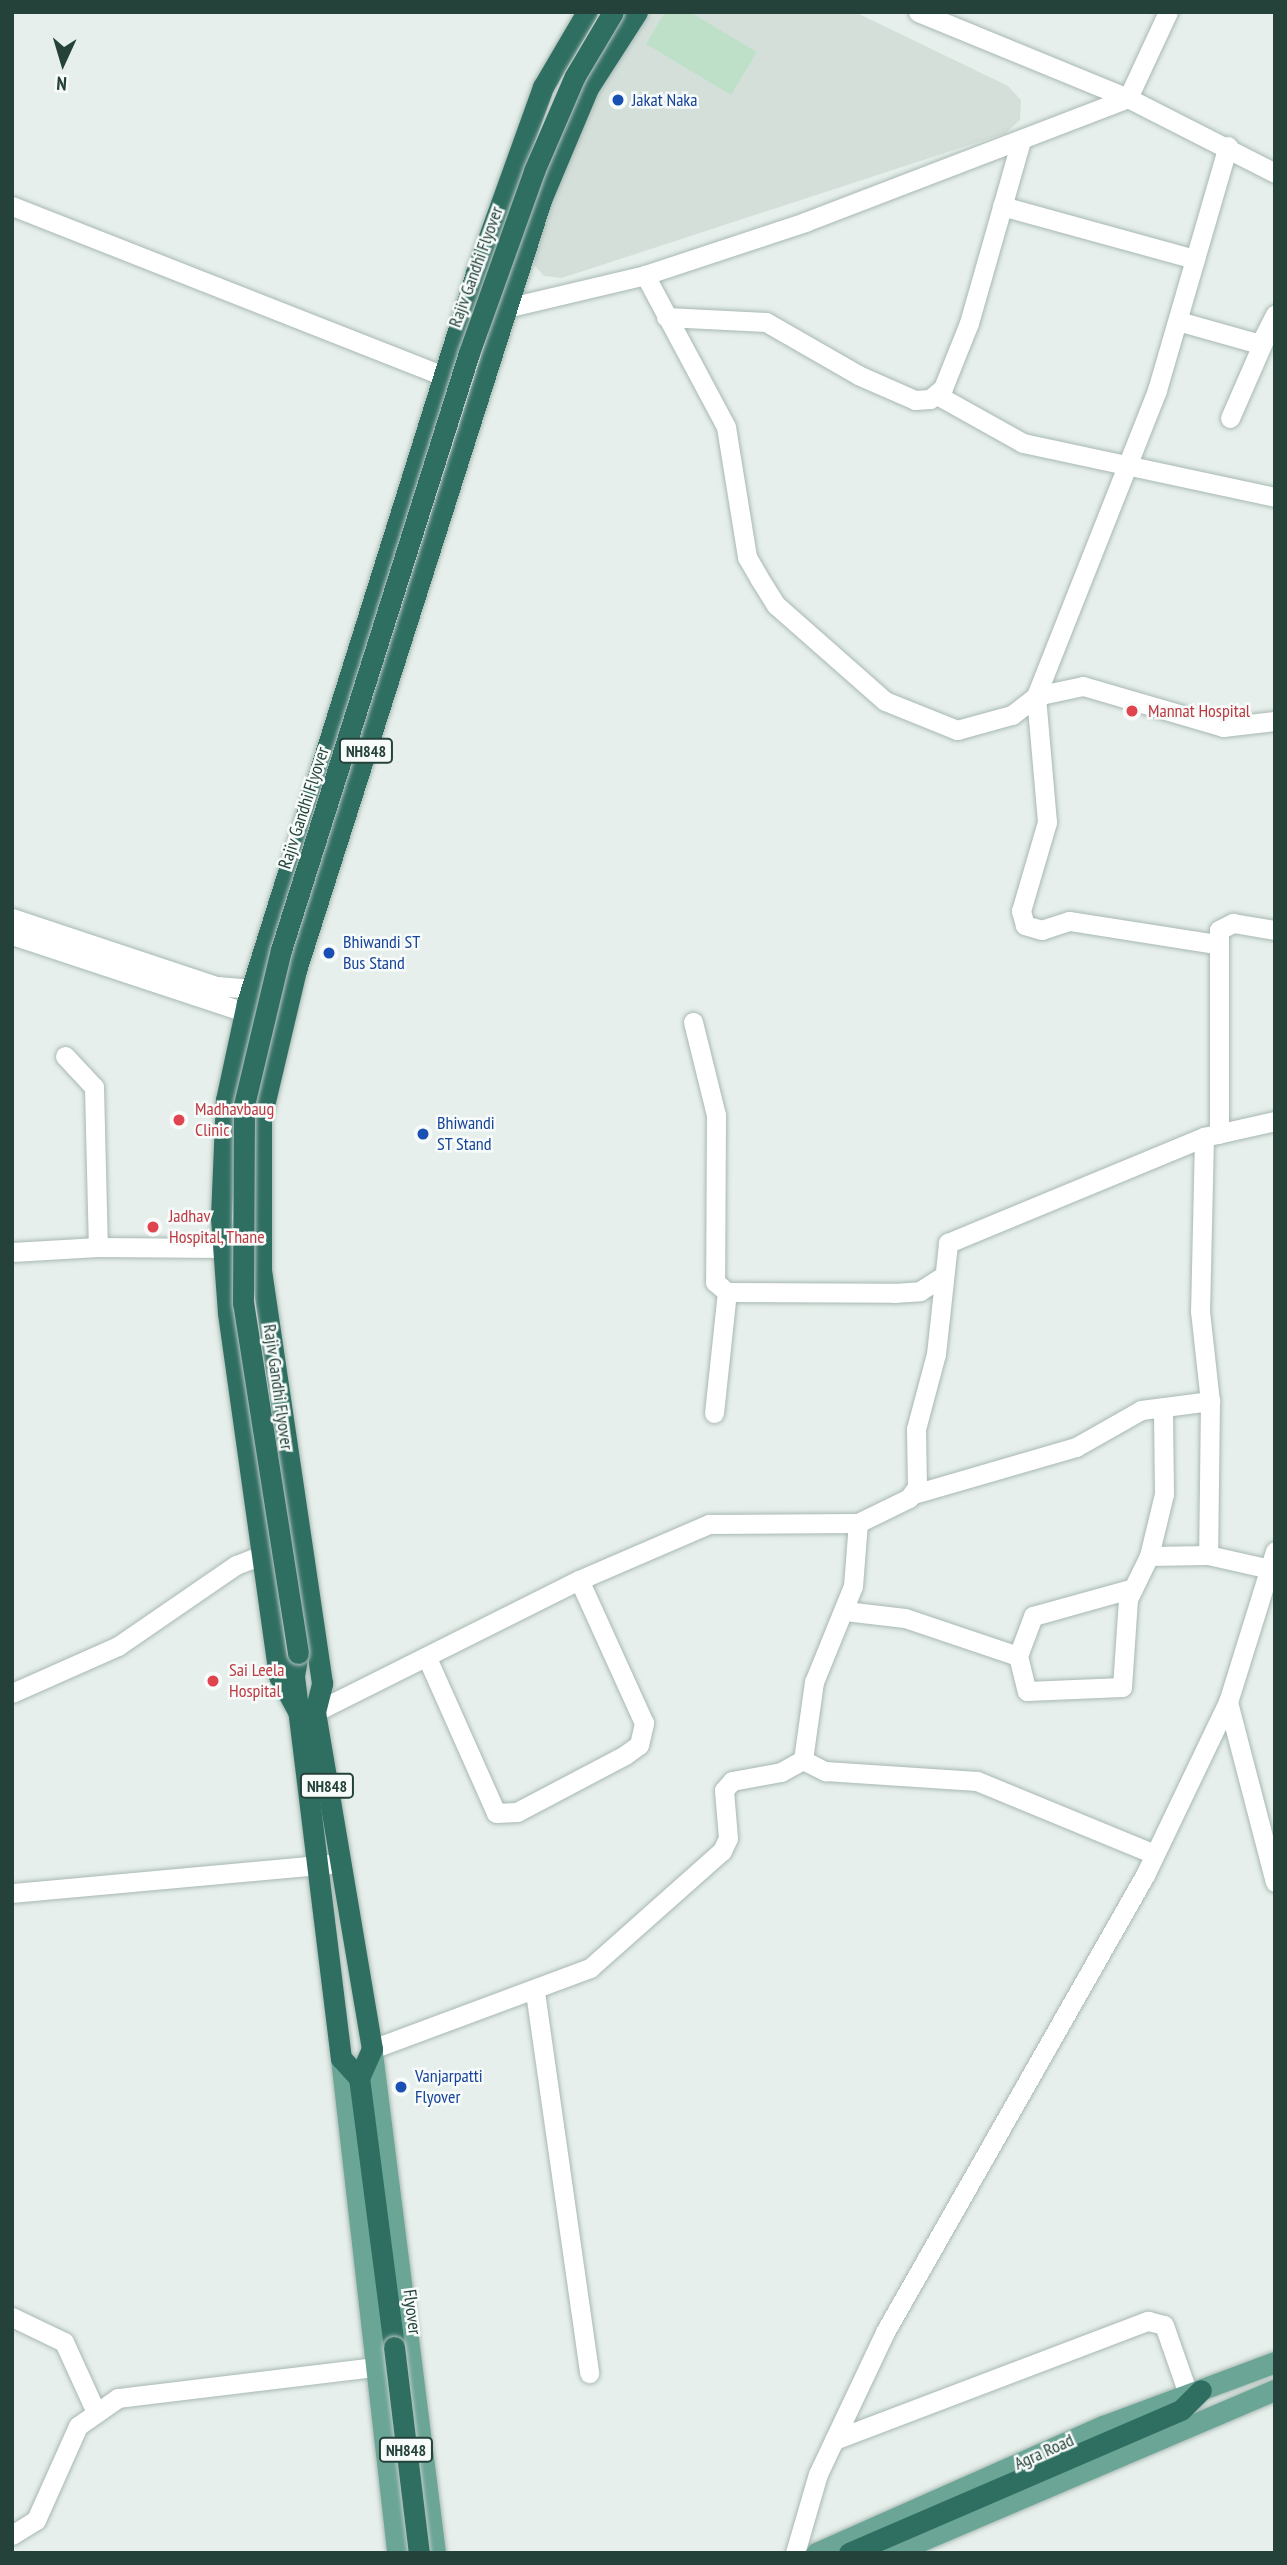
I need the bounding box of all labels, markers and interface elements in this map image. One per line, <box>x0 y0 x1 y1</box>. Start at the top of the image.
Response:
north arrow <box>28 28 98 98</box>
text: N <box>56 72 68 96</box>
place label: Jakat Naka <box>632 89 698 111</box>
marker: Jakat Naka <box>610 92 626 108</box>
street label: Rajiv Gandhi Flyover <box>444 204 508 330</box>
place label: Mannat Hospital <box>1148 700 1250 722</box>
marker: Mannat Hospital <box>1122 701 1142 721</box>
road number: NH848 <box>338 738 394 764</box>
street label: Rajiv Gandhi Flyover <box>274 744 334 872</box>
place label: Bhiwandi ST Bus Stand <box>343 932 420 974</box>
marker: Bhiwandi ST Bus Stand <box>321 945 337 961</box>
place label: Madhavbaug Clinic <box>195 1099 274 1142</box>
marker: Madhavbaug Clinic <box>169 1110 189 1130</box>
place label: Bhiwandi ST Stand <box>437 1113 495 1156</box>
marker: Bhiwandi ST Stand <box>415 1126 431 1142</box>
place label: Jadhav Hospital, Thane <box>169 1206 266 1248</box>
marker: Jadhav Hospital, Thane <box>143 1217 163 1237</box>
street label: Rajiv Gandhi Flyover <box>258 1323 298 1451</box>
place label: Sai Leela Hospital <box>229 1660 284 1702</box>
marker: Sai Leela Hospital <box>203 1671 223 1691</box>
road number: NH848 <box>299 1774 355 1798</box>
place label: Vanjarpatti Flyover <box>415 2066 483 2108</box>
marker: Vanjarpatti Flyover <box>393 2079 409 2095</box>
street label: Flyover <box>399 2288 425 2336</box>
street label: Agra Road <box>1011 2429 1077 2475</box>
road number: NH848 <box>378 2438 434 2462</box>

